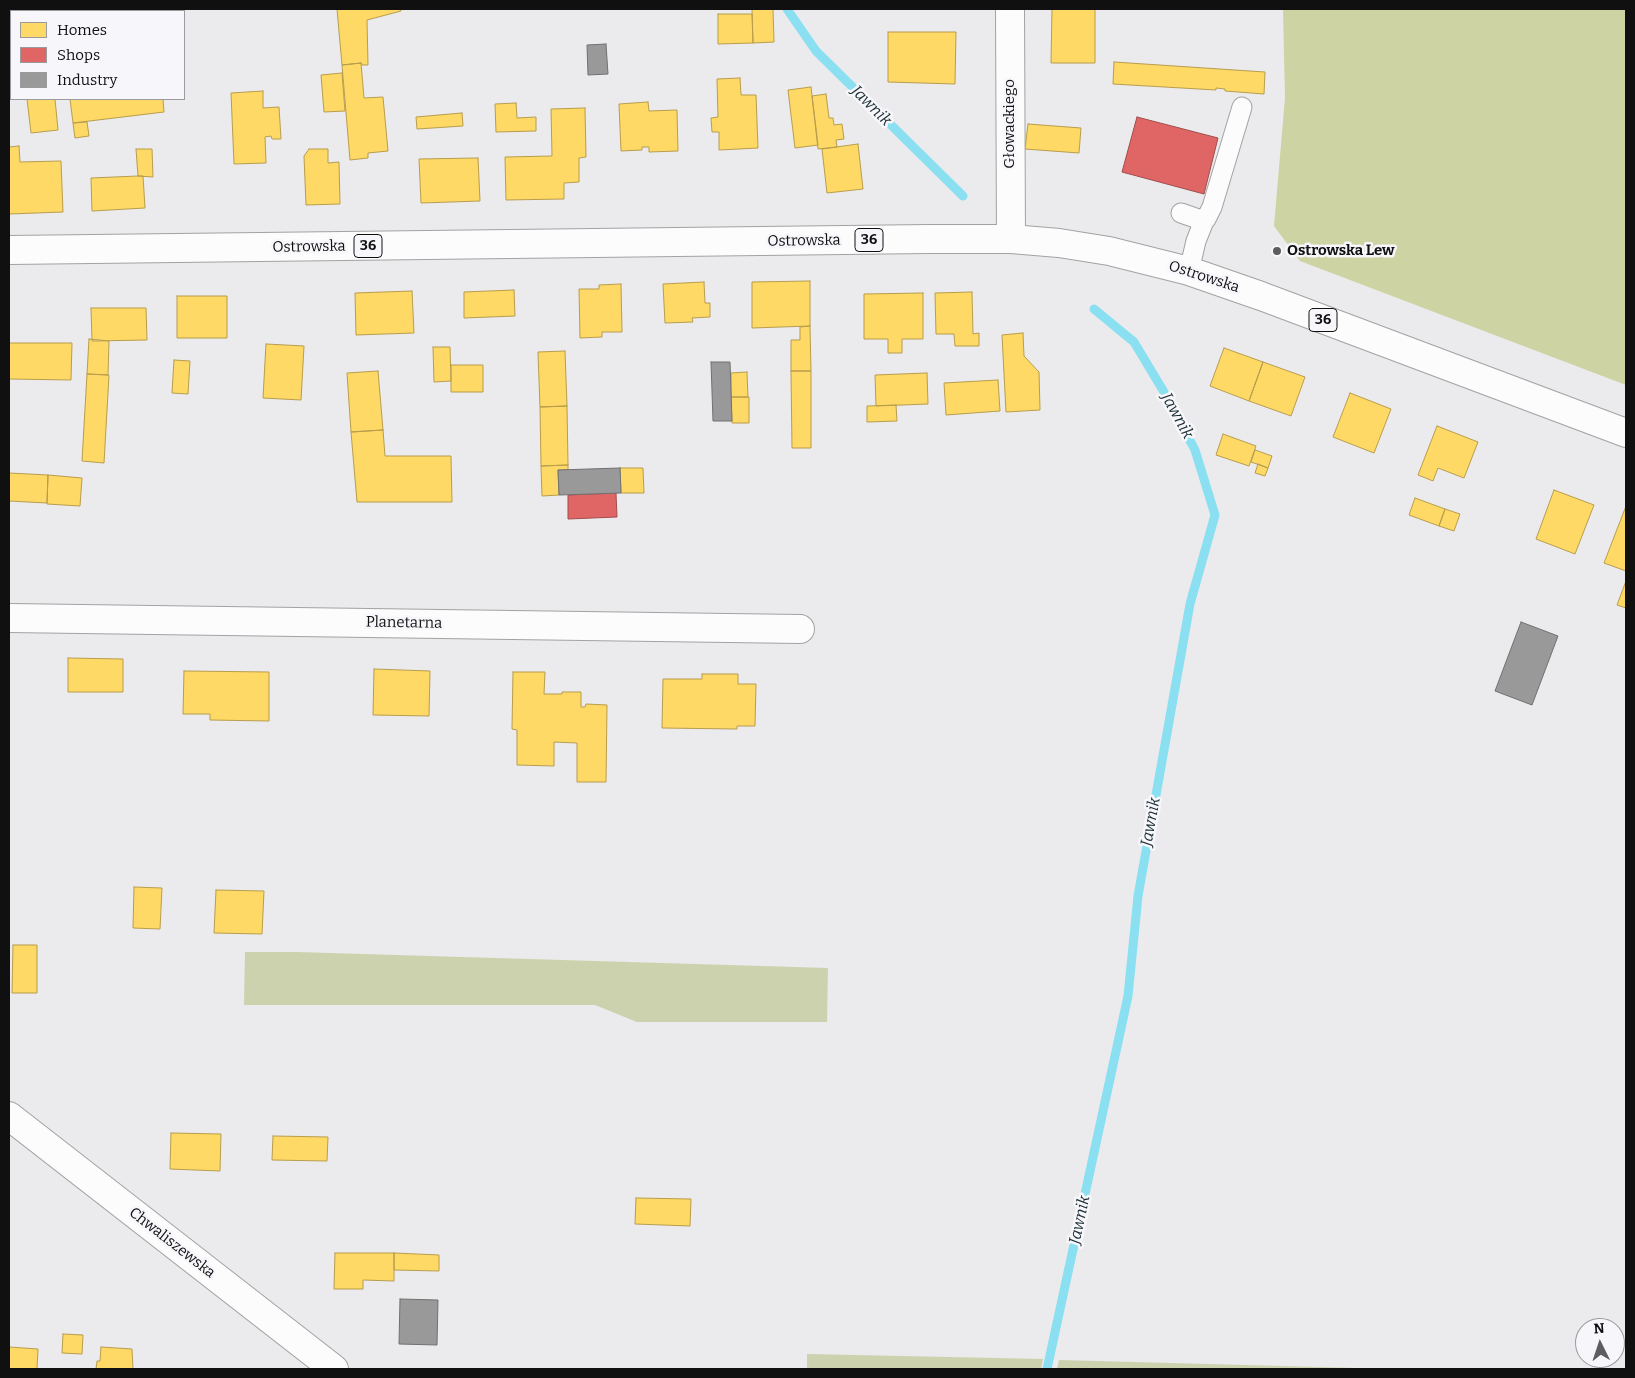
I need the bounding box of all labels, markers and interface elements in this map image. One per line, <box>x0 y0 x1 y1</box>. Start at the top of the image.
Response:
legend <box>10 10 185 100</box>
text: Homes <box>57 21 107 39</box>
text: Shops <box>57 46 100 64</box>
text: Industry <box>57 71 117 89</box>
street label: Głowackiego <box>1001 79 1019 169</box>
water label: Jawnik <box>847 82 895 130</box>
road number: 36 <box>855 228 883 252</box>
street label: Ostrowska <box>767 231 841 251</box>
road number: 36 <box>354 235 382 258</box>
street label: Ostrowska <box>272 237 346 257</box>
place label: Ostrowska Lew <box>1287 242 1395 260</box>
marker: Ostrowska Lew <box>1271 245 1283 257</box>
street label: Ostrowska <box>1166 257 1242 297</box>
road number: 36 <box>1309 308 1337 332</box>
water label: Jawnik <box>1157 390 1197 442</box>
street label: Planetarna <box>366 613 442 633</box>
water label: Jawnik <box>1137 796 1165 848</box>
water label: Jawnik <box>1065 1194 1095 1246</box>
street label: Chwaliszewska <box>125 1204 219 1282</box>
north arrow <box>1575 1318 1625 1368</box>
text: N <box>1593 1320 1605 1337</box>

